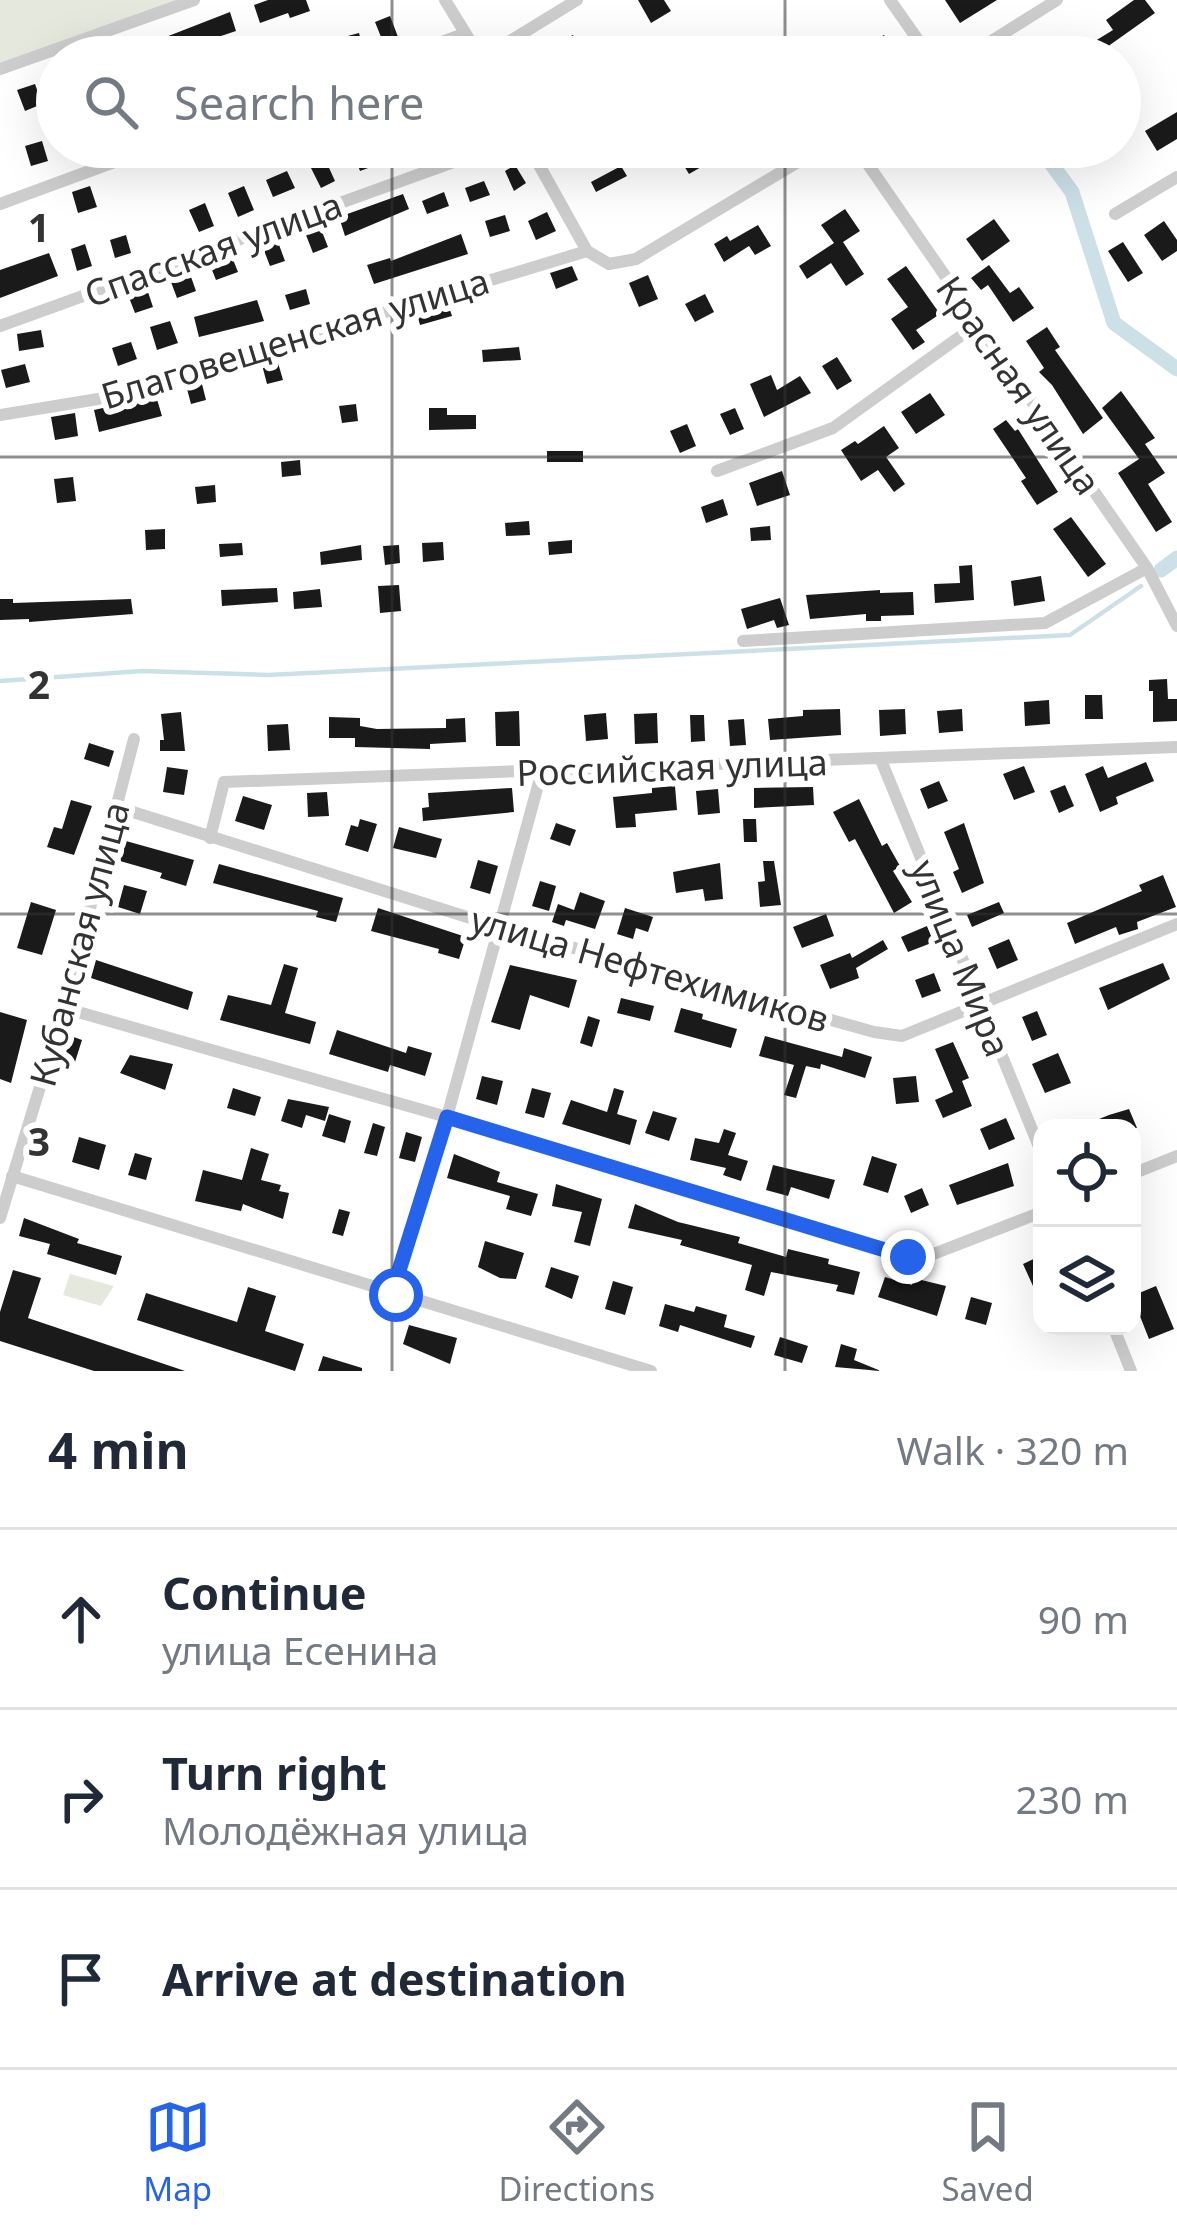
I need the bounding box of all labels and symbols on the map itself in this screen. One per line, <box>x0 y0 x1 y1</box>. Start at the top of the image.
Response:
street label: Спасская улица <box>77 180 349 318</box>
text: 1 <box>28 200 50 253</box>
street label: Благовещенская улица <box>95 256 495 420</box>
street label: Красная улица <box>925 266 1113 504</box>
text: 2 <box>28 657 50 710</box>
street label: Российская улица <box>516 737 828 797</box>
street label: Кубанская улица <box>17 796 141 1092</box>
street label: улица Мира <box>899 852 1023 1064</box>
street label: улица Нефтехимиков <box>465 894 835 1044</box>
text: 3 <box>28 1114 50 1167</box>
route end <box>881 1230 935 1284</box>
route start <box>369 1268 423 1322</box>

